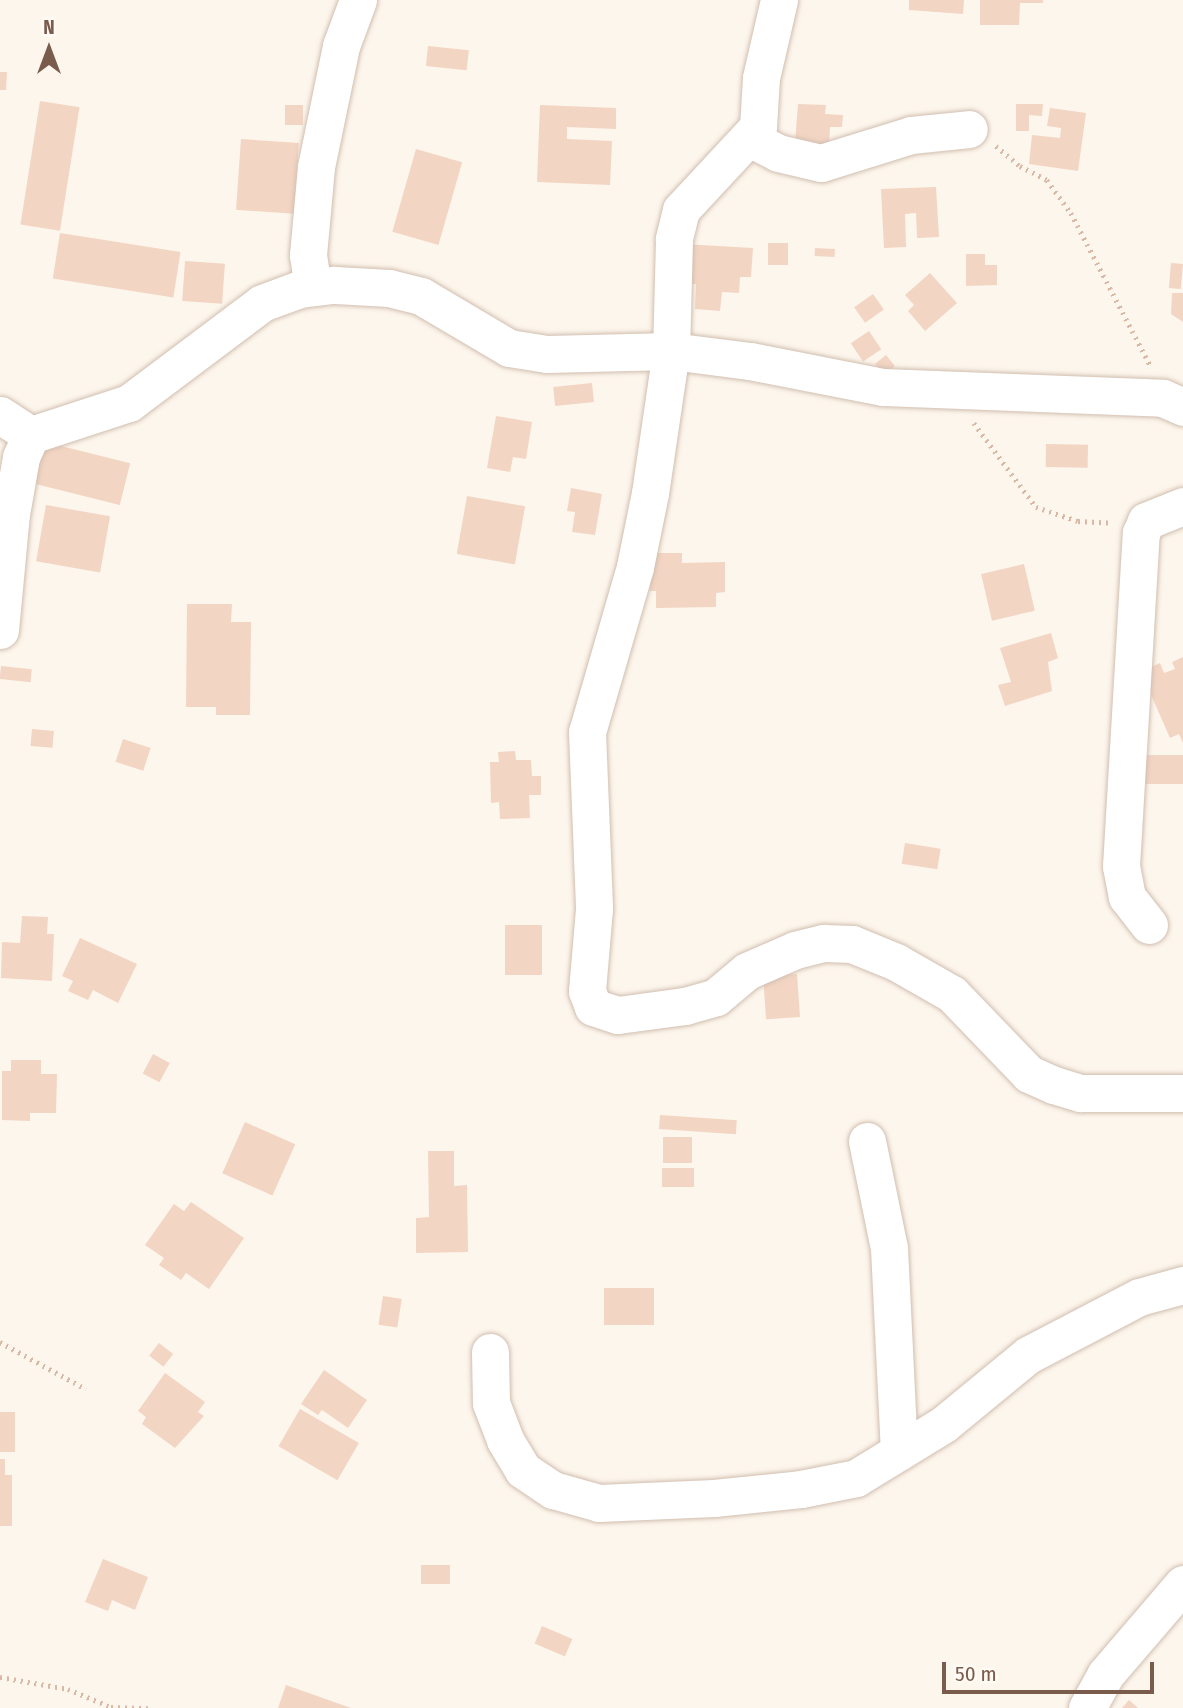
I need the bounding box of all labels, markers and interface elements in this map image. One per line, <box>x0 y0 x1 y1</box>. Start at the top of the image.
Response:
north arrow <box>14 14 84 84</box>
text: N <box>43 16 55 39</box>
scale bar <box>945 1648 1157 1692</box>
text: 50 m <box>955 1661 997 1687</box>

